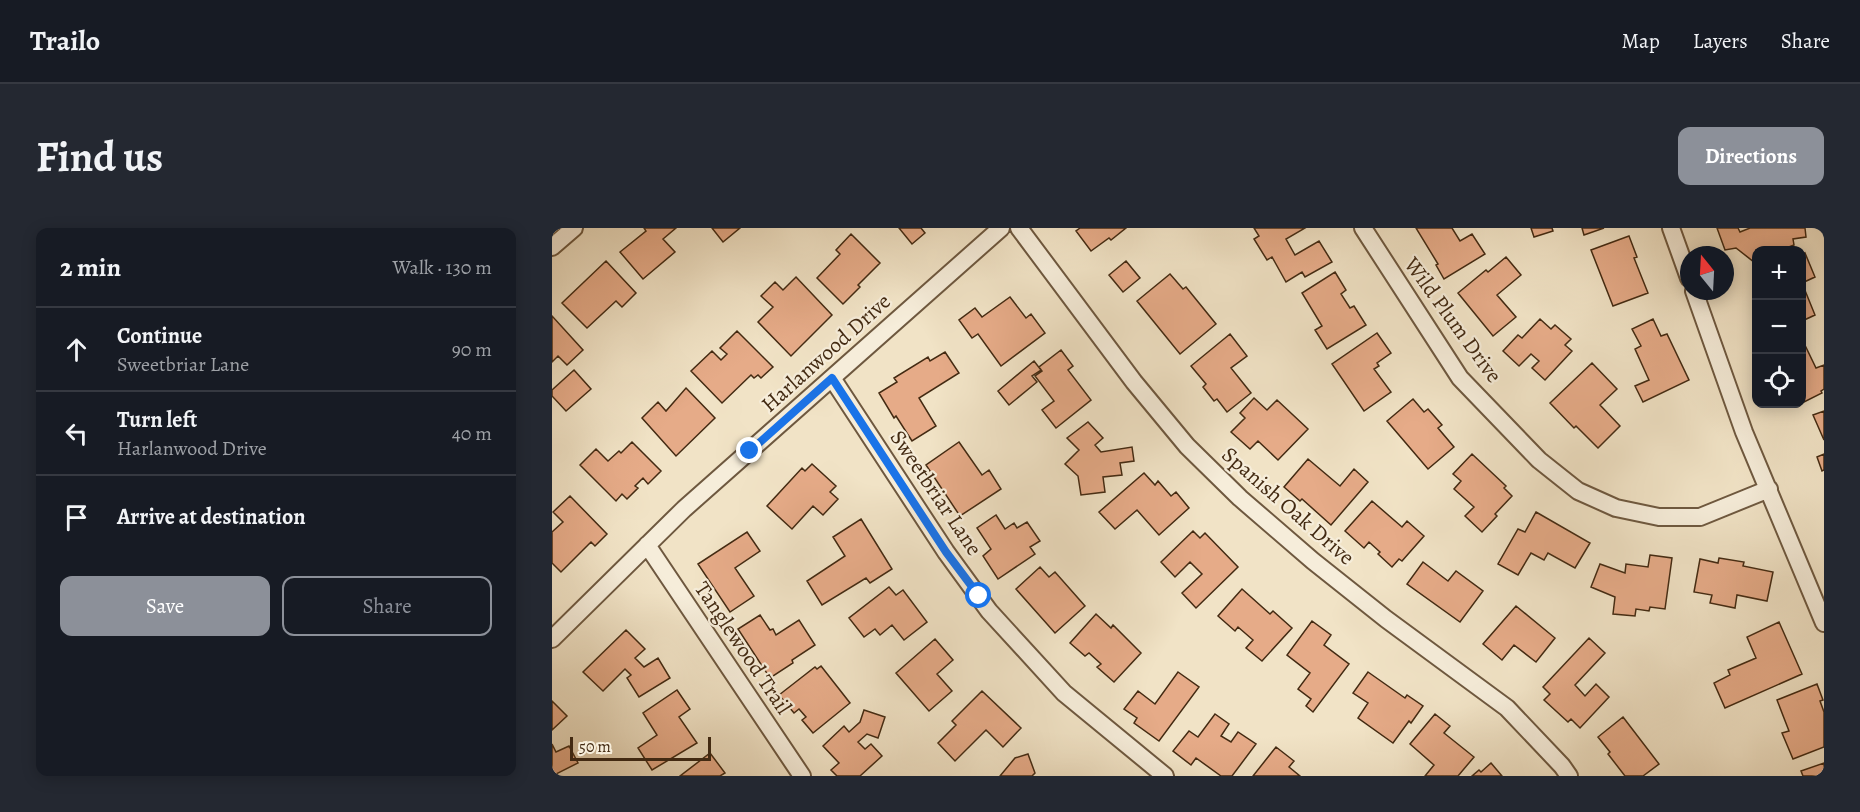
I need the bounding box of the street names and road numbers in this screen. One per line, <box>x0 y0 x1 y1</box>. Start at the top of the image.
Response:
street label: Wild Plum Drive <box>1397 250 1509 389</box>
street label: Harlanwood Drive <box>755 287 897 419</box>
street label: Sweetbriar Lane <box>883 424 989 562</box>
street label: Spanish Oak Drive <box>1215 440 1361 572</box>
street label: Tanglewood Trail <box>687 576 799 720</box>

